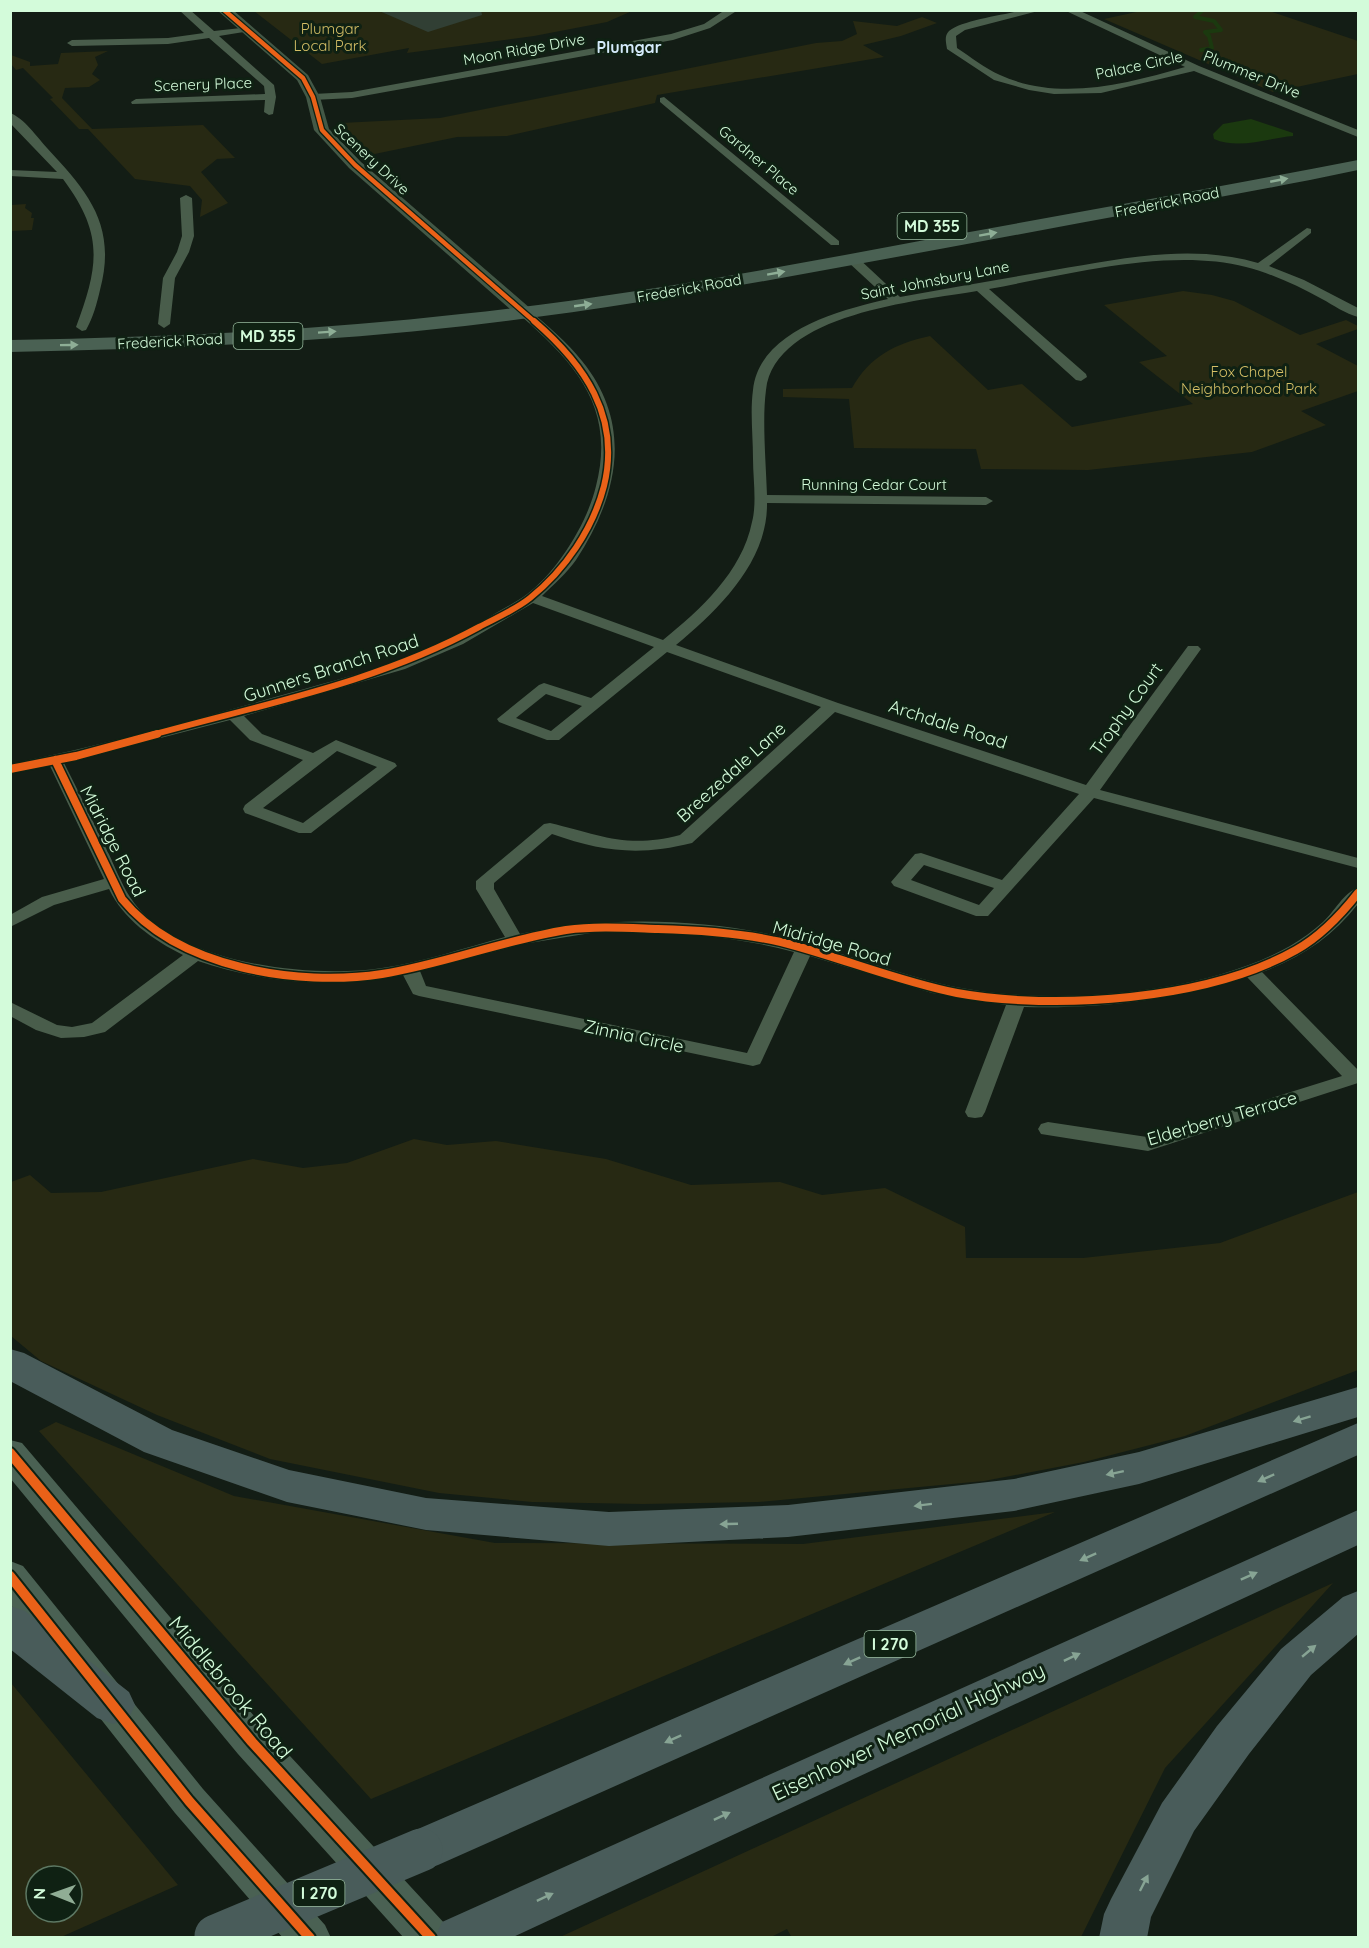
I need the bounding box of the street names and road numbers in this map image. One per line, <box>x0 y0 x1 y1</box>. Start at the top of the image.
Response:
street label: Moon Ridge Drive <box>462 29 586 69</box>
street label: Palace Circle <box>1094 46 1184 84</box>
street label: Plummer Drive <box>1201 46 1303 102</box>
street label: Scenery Place <box>154 73 252 95</box>
street label: Scenery Drive <box>330 119 414 199</box>
street label: Gardner Place <box>715 121 803 199</box>
street label: Frederick Road <box>1113 183 1221 221</box>
road number: MD 355 <box>898 213 966 239</box>
street label: Saint Johnsbury Lane <box>859 256 1011 304</box>
street label: Frederick Road <box>635 269 743 307</box>
road number: MD 355 <box>234 323 302 349</box>
street label: Frederick Road <box>117 329 223 353</box>
street label: Running Cedar Court <box>801 475 947 494</box>
street label: Gunners Branch Road <box>240 629 422 707</box>
street label: Trophy Court <box>1085 658 1167 760</box>
street label: Archdale Road <box>886 694 1010 754</box>
street label: Breezedale Lane <box>672 717 790 827</box>
street label: Midridge Road <box>75 781 151 901</box>
street label: Midridge Road <box>770 915 894 971</box>
street label: Zinnia Circle <box>582 1014 686 1058</box>
street label: Elderberry Terrace <box>1144 1086 1300 1150</box>
street label: Middlebrook Road <box>164 1610 298 1764</box>
road number: I 270 <box>864 1631 916 1657</box>
street label: Eisenhower Memorial Highway <box>767 1656 1049 1806</box>
road number: I 270 <box>294 1880 344 1906</box>

